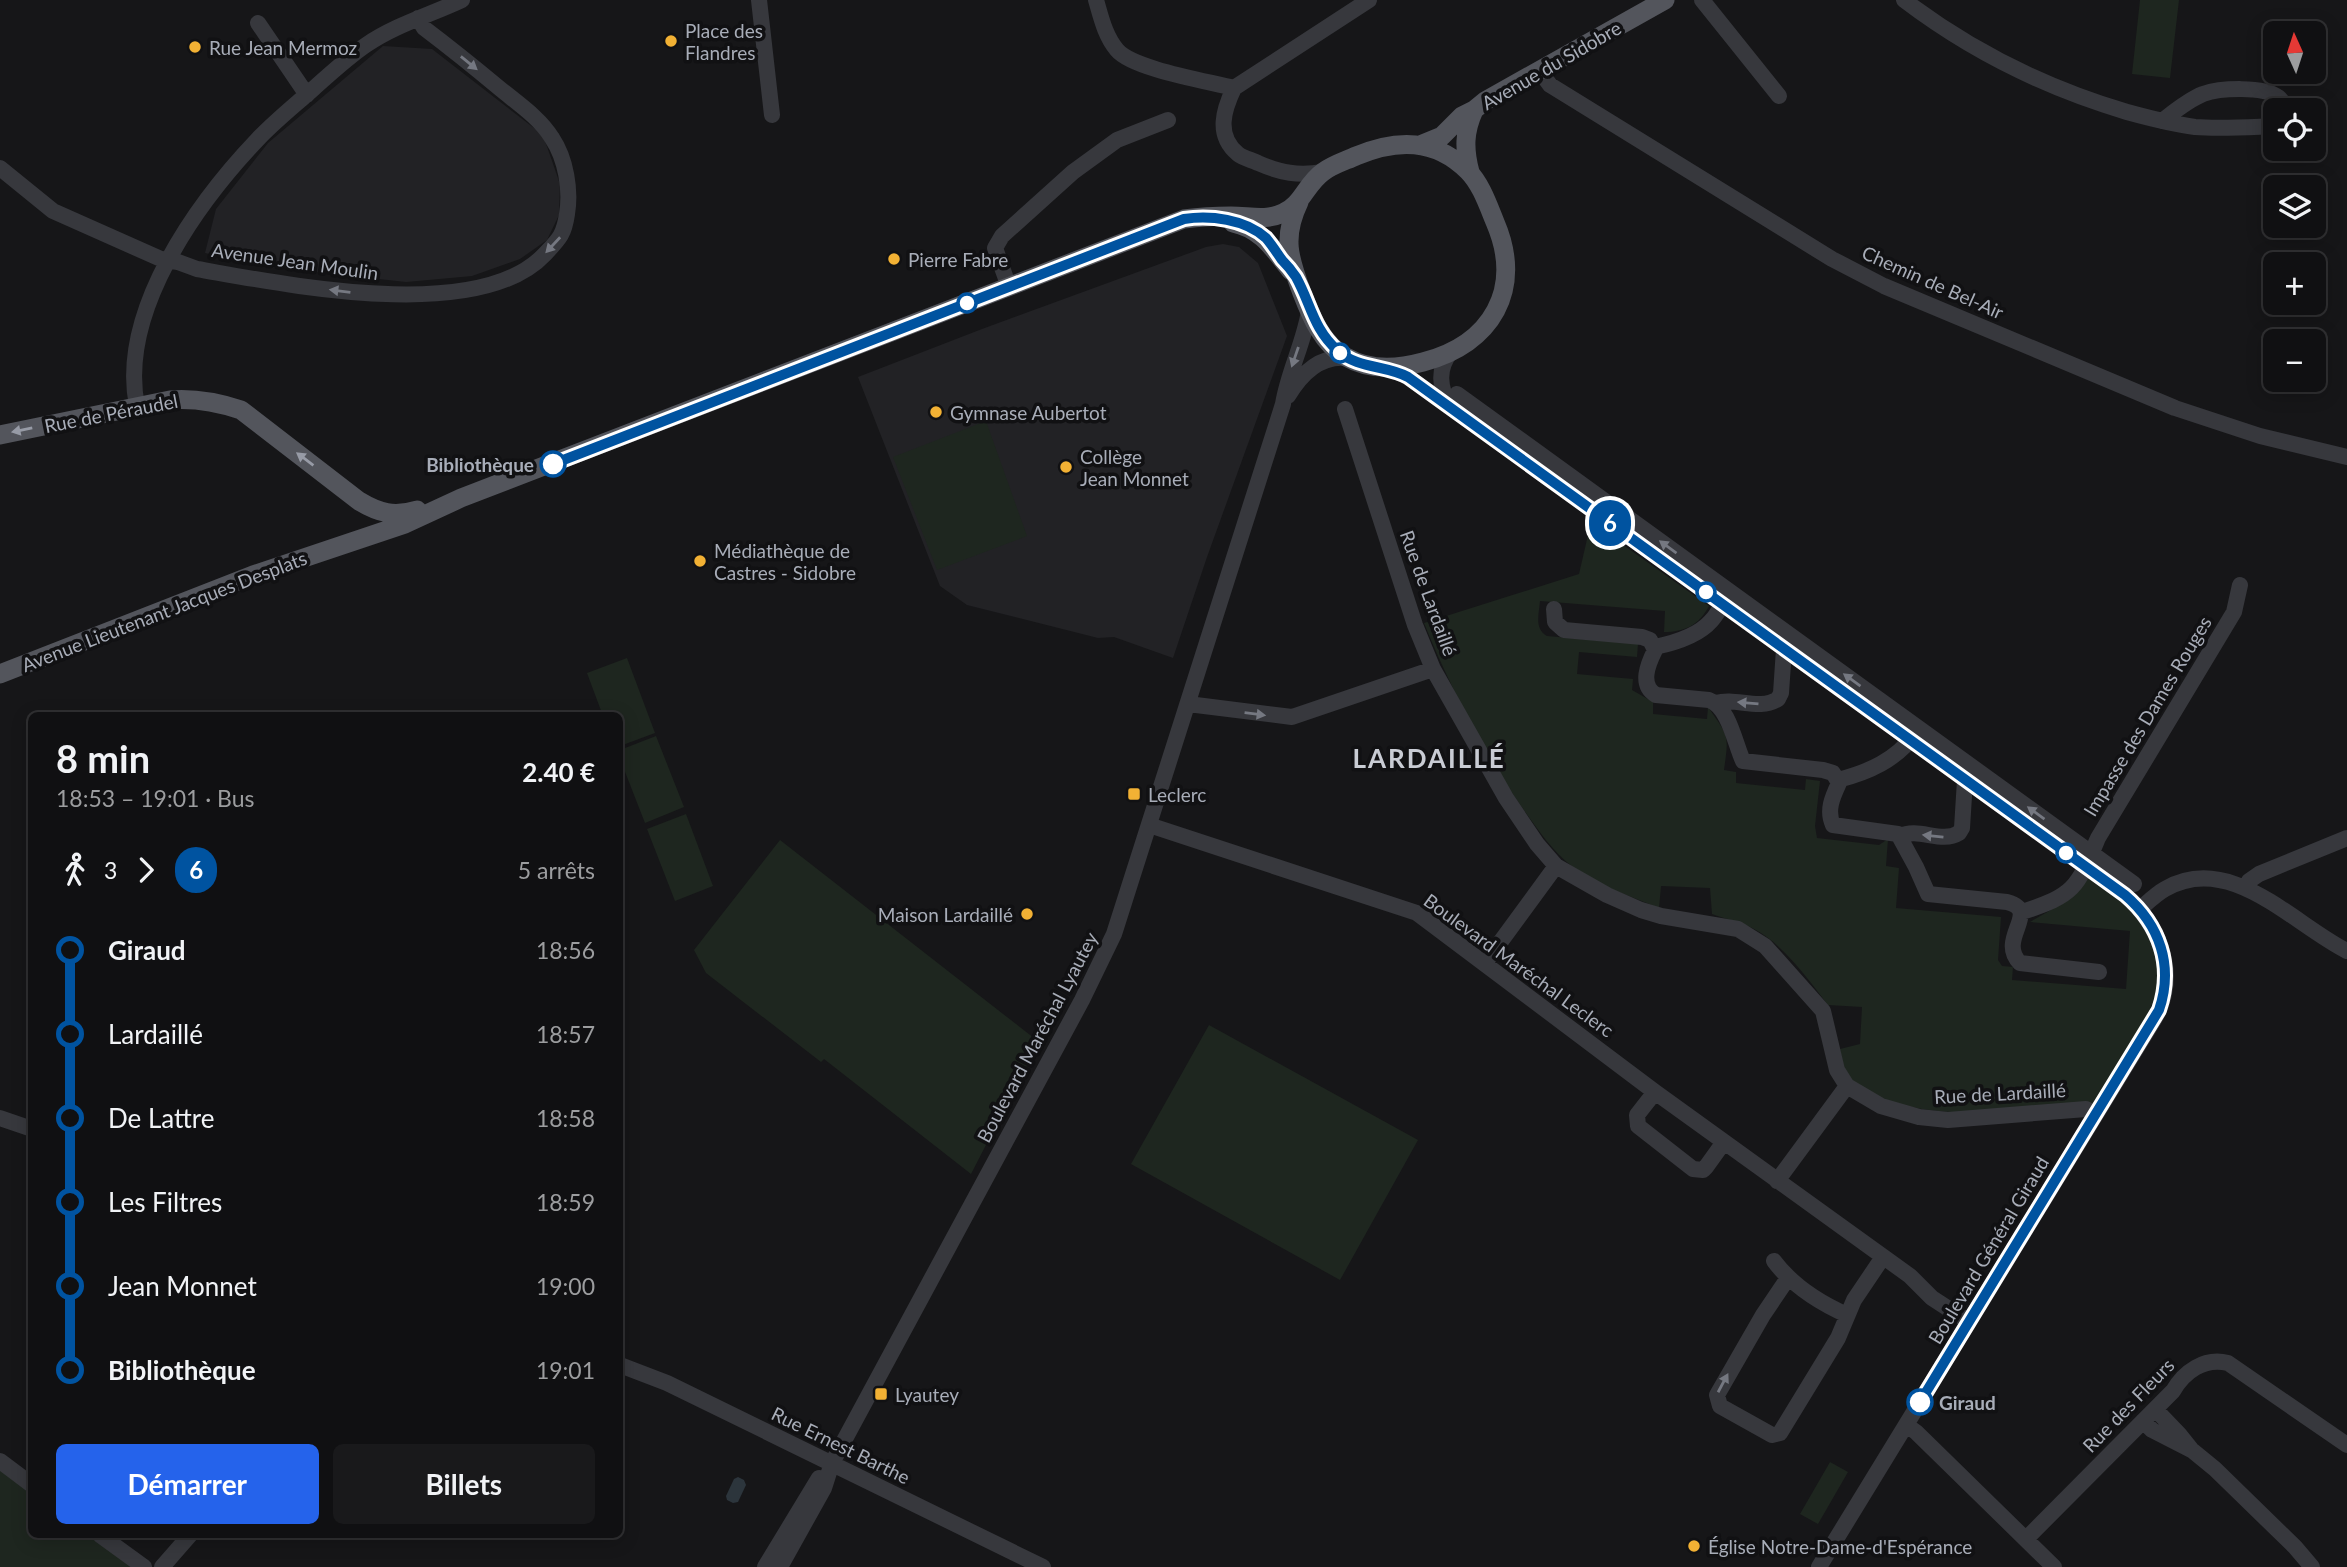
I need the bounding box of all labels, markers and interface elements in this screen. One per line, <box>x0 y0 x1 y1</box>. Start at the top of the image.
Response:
street label: Avenue du Sidobre <box>1477 16 1625 114</box>
place label: Place des Flandres <box>685 19 763 64</box>
north arrow <box>2263 21 2326 84</box>
map controls <box>2263 21 2326 392</box>
marker: Place des Flandres <box>663 33 679 49</box>
place label: Rue Jean Mermoz <box>209 36 357 59</box>
marker: Rue Jean Mermoz <box>187 39 203 55</box>
one-way arrow <box>459 56 477 71</box>
button: locate <box>2263 98 2326 161</box>
button: layers <box>2263 175 2326 238</box>
one-way arrow <box>545 236 561 254</box>
street label: Avenue Jean Moulin <box>210 238 380 284</box>
street label: Chemin de Bel-Air <box>1859 240 2007 324</box>
place label: Pierre Fabre <box>908 248 1008 271</box>
marker: Pierre Fabre <box>886 251 902 267</box>
button: + <box>2263 252 2326 315</box>
one-way arrow <box>328 286 350 297</box>
unlabelled marker <box>957 293 977 313</box>
button: − <box>2263 329 2326 392</box>
unlabelled marker <box>1330 343 1350 363</box>
one-way arrow <box>1289 347 1300 368</box>
street label: Rue de Péraudel <box>42 389 180 437</box>
place label: Gymnase Aubertot <box>950 401 1107 424</box>
marker: Gymnase Aubertot <box>928 404 944 420</box>
one-way arrow <box>11 425 33 436</box>
place label: Collège Jean Monnet <box>1080 445 1189 490</box>
marker: Bibliothèque <box>540 451 566 477</box>
one-way arrow <box>296 453 314 467</box>
place label: Bibliothèque <box>426 453 534 476</box>
marker: Collège Jean Monnet <box>1058 459 1074 475</box>
line badge: 6 <box>1587 500 1633 546</box>
text: 6 <box>1603 508 1617 537</box>
street label: Rue de Lardaillé <box>1396 527 1462 659</box>
place label: Médiathèque de Castres - Sidobre <box>714 539 856 584</box>
one-way arrow <box>1659 540 1677 554</box>
street label: Avenue Lieutenant Jacques Desplats <box>18 546 310 676</box>
marker: Médiathèque de Castres - Sidobre <box>692 553 708 569</box>
unlabelled marker <box>1696 582 1716 602</box>
street label: Impasse des Dames Rouges <box>2078 612 2216 820</box>
one-way arrow <box>1843 673 1861 687</box>
one-way arrow <box>1737 697 1759 708</box>
one-way arrow <box>1244 709 1266 720</box>
text: 8 min <box>56 735 150 781</box>
district label: LARDAILLÉ <box>1352 742 1506 774</box>
text: 2.40 € <box>522 756 595 788</box>
place label: Leclerc <box>1148 783 1206 806</box>
text: 18:53 – 19:01 · Bus <box>56 784 255 812</box>
marker: Leclerc <box>1126 786 1142 802</box>
one-way arrow <box>2027 807 2045 821</box>
one-way arrow <box>1921 830 1943 841</box>
unlabelled marker <box>2056 843 2076 863</box>
icon: walk <box>56 851 94 889</box>
icon: forward <box>127 851 165 889</box>
text: 6 <box>189 855 203 884</box>
text: 3 <box>104 856 117 884</box>
text: 5 arrêts <box>518 856 595 884</box>
street label: Boulevard Maréchal Leclerc <box>1420 888 1618 1042</box>
place label: Maison Lardaillé <box>878 903 1013 926</box>
marker: Maison Lardaillé <box>1019 906 1035 922</box>
street label: Boulevard Maréchal Lyautey <box>972 928 1102 1146</box>
text: Giraud <box>108 934 186 966</box>
text: 18:56 <box>536 936 595 964</box>
text: Lardaillé <box>108 1018 203 1050</box>
text: 18:57 <box>536 1020 595 1048</box>
street label: Rue de Lardaillé <box>1934 1078 2066 1108</box>
text: De Lattre <box>108 1102 215 1134</box>
text: 18:58 <box>536 1104 595 1132</box>
street label: Boulevard Général Giraud <box>1923 1152 2053 1348</box>
text: Les Filtres <box>108 1186 222 1218</box>
text: 18:59 <box>536 1188 595 1216</box>
text: Jean Monnet <box>108 1270 257 1302</box>
text: 19:00 <box>536 1272 595 1300</box>
street label: Rue des Fleurs <box>2078 1353 2178 1457</box>
text: Bibliothèque <box>108 1354 256 1386</box>
text: 19:01 <box>536 1356 595 1384</box>
one-way arrow <box>1717 1374 1729 1393</box>
place label: Lyautey <box>895 1383 959 1406</box>
marker: Lyautey <box>873 1386 889 1402</box>
marker: Giraud <box>1907 1389 1933 1415</box>
place label: Giraud <box>1939 1391 1996 1414</box>
street label: Rue Ernest Barthe <box>768 1402 914 1488</box>
button: Démarrer <box>56 1444 319 1524</box>
button: Billets <box>333 1444 595 1524</box>
place label: Église Notre-Dame-d'Espérance <box>1708 1535 1972 1558</box>
marker: Église Notre-Dame-d'Espérance <box>1686 1538 1702 1554</box>

